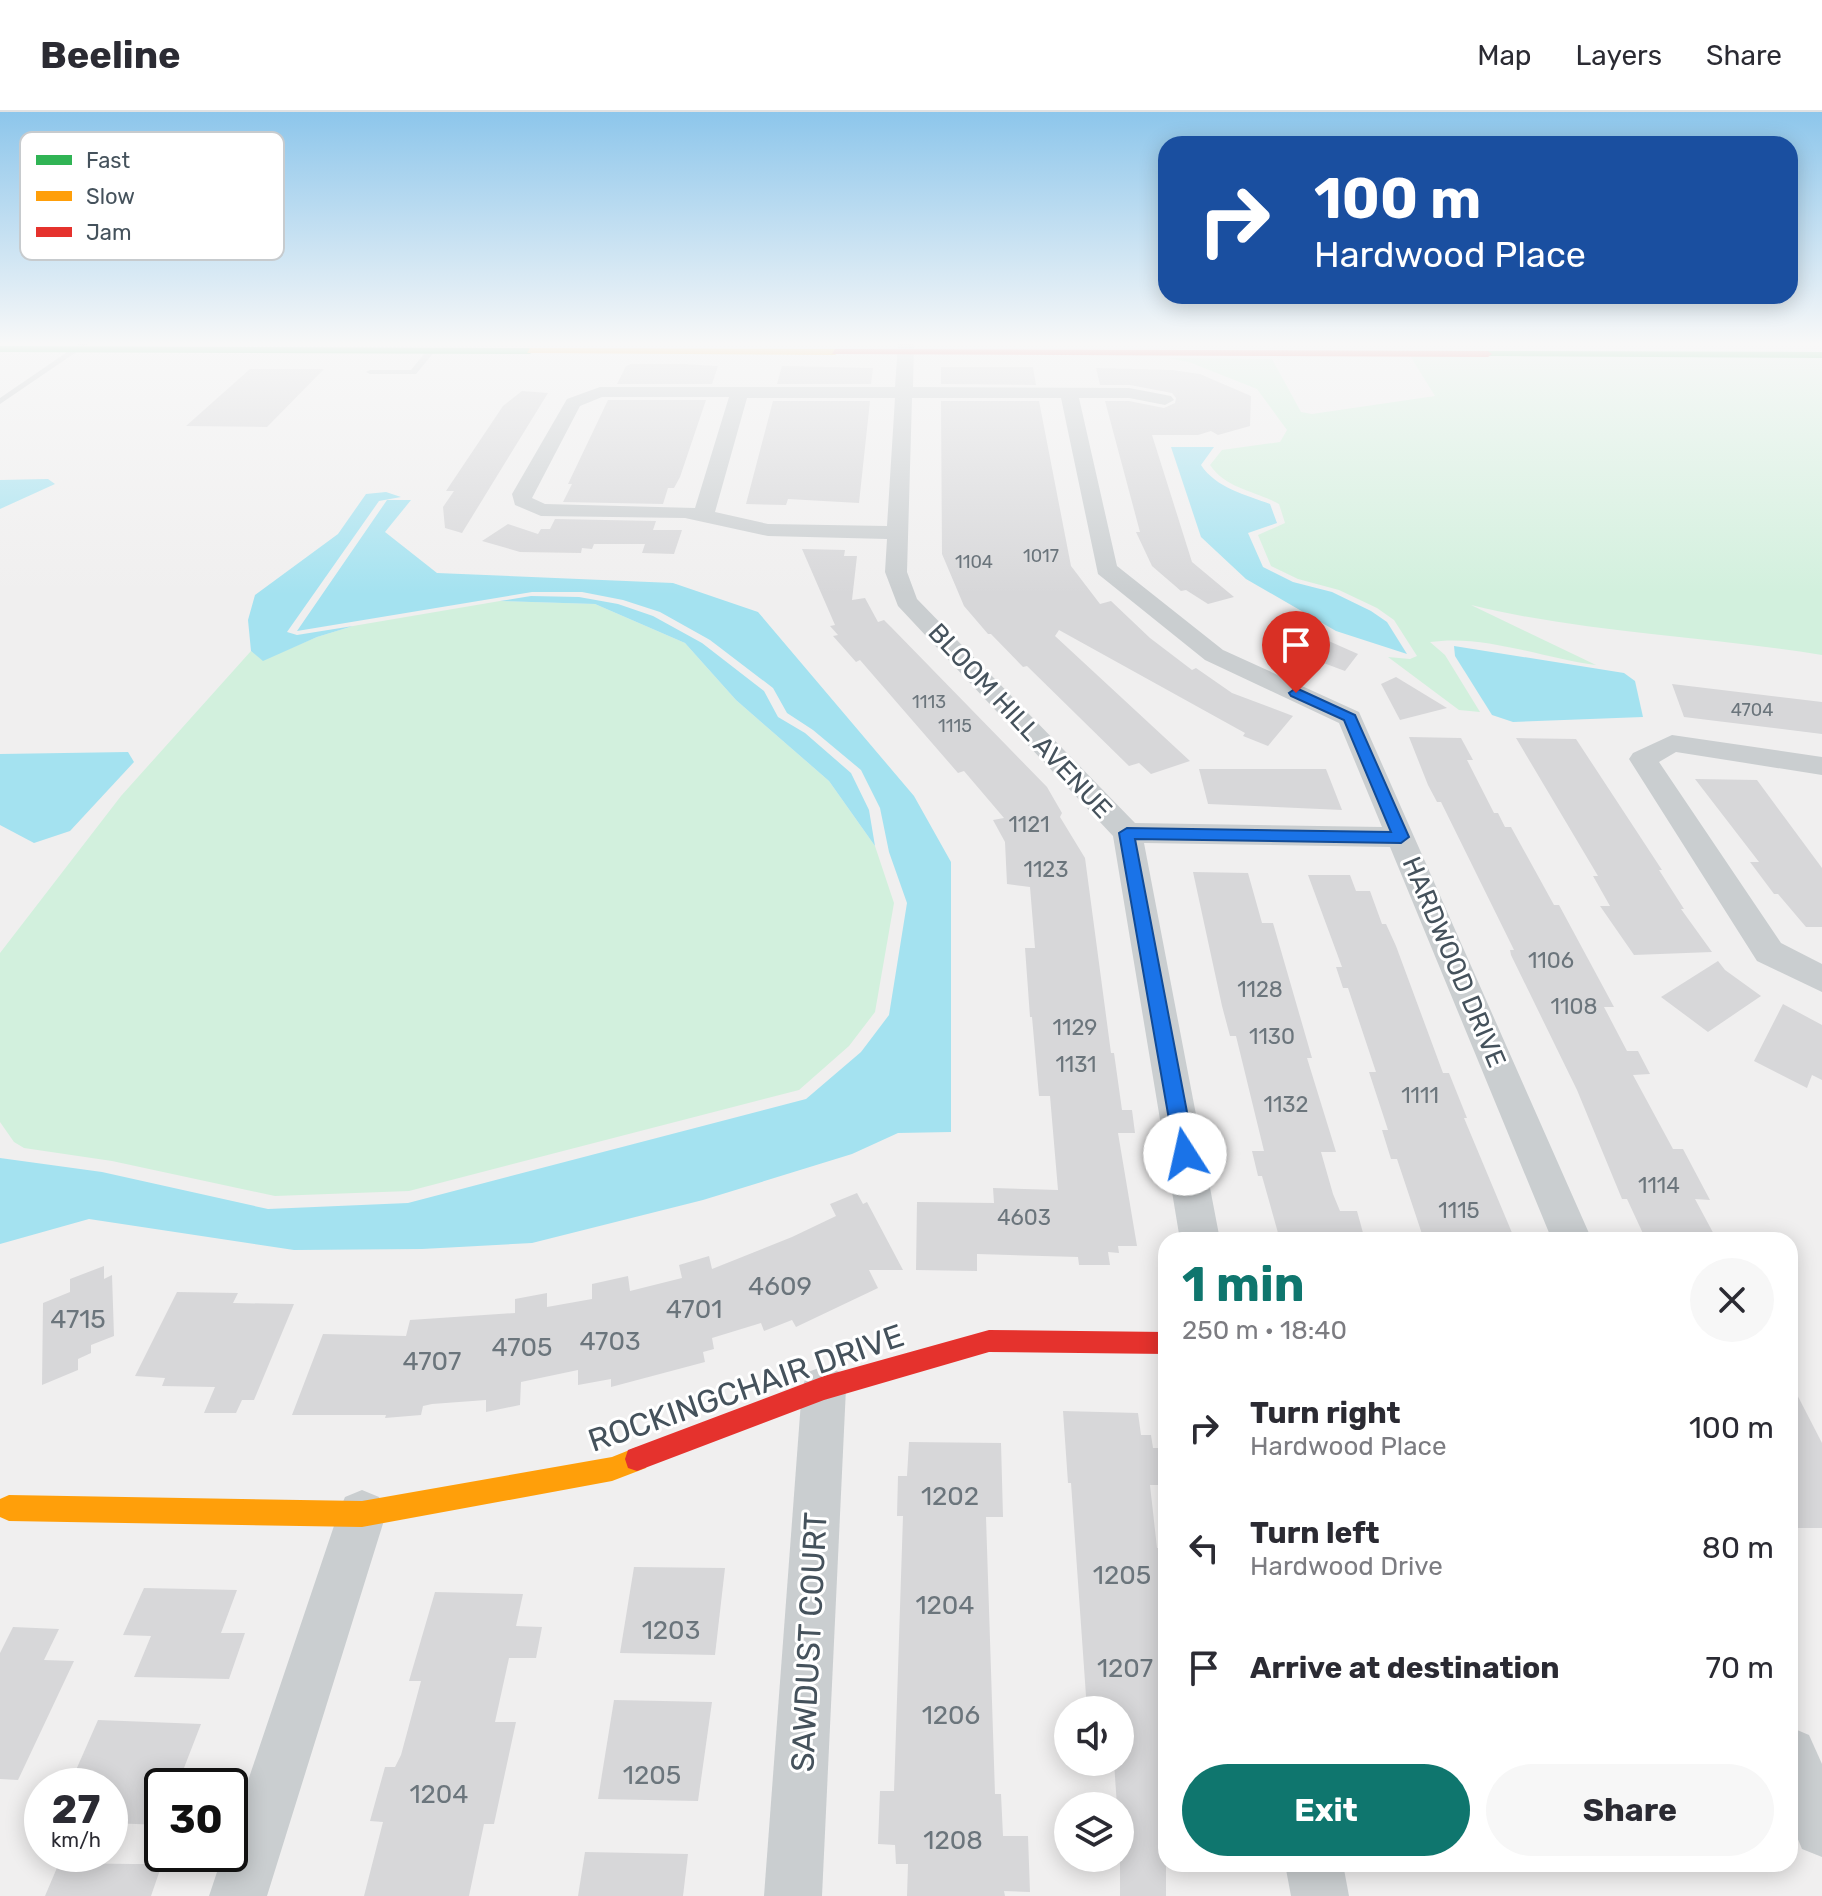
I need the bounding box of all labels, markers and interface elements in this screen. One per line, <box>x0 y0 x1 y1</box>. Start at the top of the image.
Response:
text: Beeline <box>40 32 181 78</box>
text: Map <box>1477 39 1532 72</box>
text: Layers <box>1576 39 1662 72</box>
text: Share <box>1706 39 1782 72</box>
legend <box>20 132 284 260</box>
text: Fast <box>86 147 131 174</box>
text: 100 m <box>1314 166 1481 232</box>
icon: right <box>1182 168 1286 272</box>
text: Slow <box>86 183 135 210</box>
text: Jam <box>86 219 132 246</box>
text: Hardwood Place <box>1314 233 1586 276</box>
house number: 1017 <box>1023 545 1059 567</box>
house number: 1104 <box>955 551 993 573</box>
pin <box>1262 611 1330 693</box>
street label: BLOOM HILL AVENUE <box>922 617 1118 825</box>
icon: arrive <box>1274 623 1318 667</box>
house number: 1113 <box>912 691 946 713</box>
house number: 4704 <box>1731 699 1773 721</box>
house number: 1115 <box>938 715 972 737</box>
house number: 1121 <box>1008 811 1050 838</box>
street label: HARDWOOD DRIVE <box>1396 852 1512 1072</box>
house number: 1123 <box>1024 856 1068 883</box>
house number: 1106 <box>1528 947 1574 974</box>
house number: 1128 <box>1237 976 1283 1003</box>
house number: 1108 <box>1551 993 1597 1020</box>
house number: 1129 <box>1053 1014 1097 1041</box>
house number: 1130 <box>1249 1023 1295 1050</box>
house number: 1131 <box>1055 1051 1097 1078</box>
house number: 1111 <box>1401 1082 1439 1109</box>
house number: 1132 <box>1264 1091 1308 1118</box>
position arrow <box>1143 1112 1227 1196</box>
house number: 1114 <box>1638 1172 1680 1199</box>
house number: 1115 <box>1438 1197 1480 1224</box>
house number: 4603 <box>997 1204 1051 1231</box>
text: 1 min <box>1182 1256 1305 1313</box>
button: close <box>1690 1258 1774 1342</box>
house number: 4609 <box>748 1271 812 1302</box>
house number: 4701 <box>666 1294 722 1325</box>
house number: 4715 <box>50 1304 106 1335</box>
text: 250 m · 18:40 <box>1182 1315 1347 1346</box>
street label: ROCKINGCHAIR DRIVE <box>583 1316 909 1460</box>
house number: 4703 <box>579 1326 641 1357</box>
house number: 4705 <box>492 1332 552 1363</box>
house number: 4707 <box>403 1346 461 1377</box>
text: Turn right <box>1250 1395 1401 1431</box>
icon: right <box>1182 1406 1226 1450</box>
text: 100 m <box>1689 1410 1774 1446</box>
text: Hardwood Place <box>1250 1431 1446 1462</box>
house number: 1202 <box>921 1481 979 1512</box>
street label: SAWDUST COURT <box>783 1511 835 1773</box>
text: Turn left <box>1250 1515 1380 1551</box>
icon: left <box>1182 1526 1226 1570</box>
text: 80 m <box>1702 1530 1774 1566</box>
text: Hardwood Drive <box>1250 1551 1443 1582</box>
house number: 1205 <box>1093 1560 1151 1591</box>
house number: 1204 <box>915 1590 975 1621</box>
house number: 1203 <box>642 1615 700 1646</box>
icon: arrive <box>1182 1646 1226 1690</box>
text: Arrive at destination <box>1250 1650 1560 1686</box>
text: 70 m <box>1706 1650 1774 1686</box>
house number: 1207 <box>1097 1653 1153 1684</box>
map controls <box>1054 1696 1134 1872</box>
button: sound <box>1054 1696 1134 1776</box>
house number: 1206 <box>922 1700 980 1731</box>
house number: 1205 <box>623 1760 681 1791</box>
button: Exit <box>1182 1764 1470 1856</box>
button: Share <box>1486 1764 1774 1856</box>
speed limit sign: 30 <box>144 1768 248 1872</box>
house number: 1204 <box>409 1779 469 1810</box>
text: 27 <box>52 1786 100 1833</box>
button: layers <box>1054 1792 1134 1872</box>
house number: 1208 <box>923 1825 983 1856</box>
text: km/h <box>51 1828 101 1852</box>

